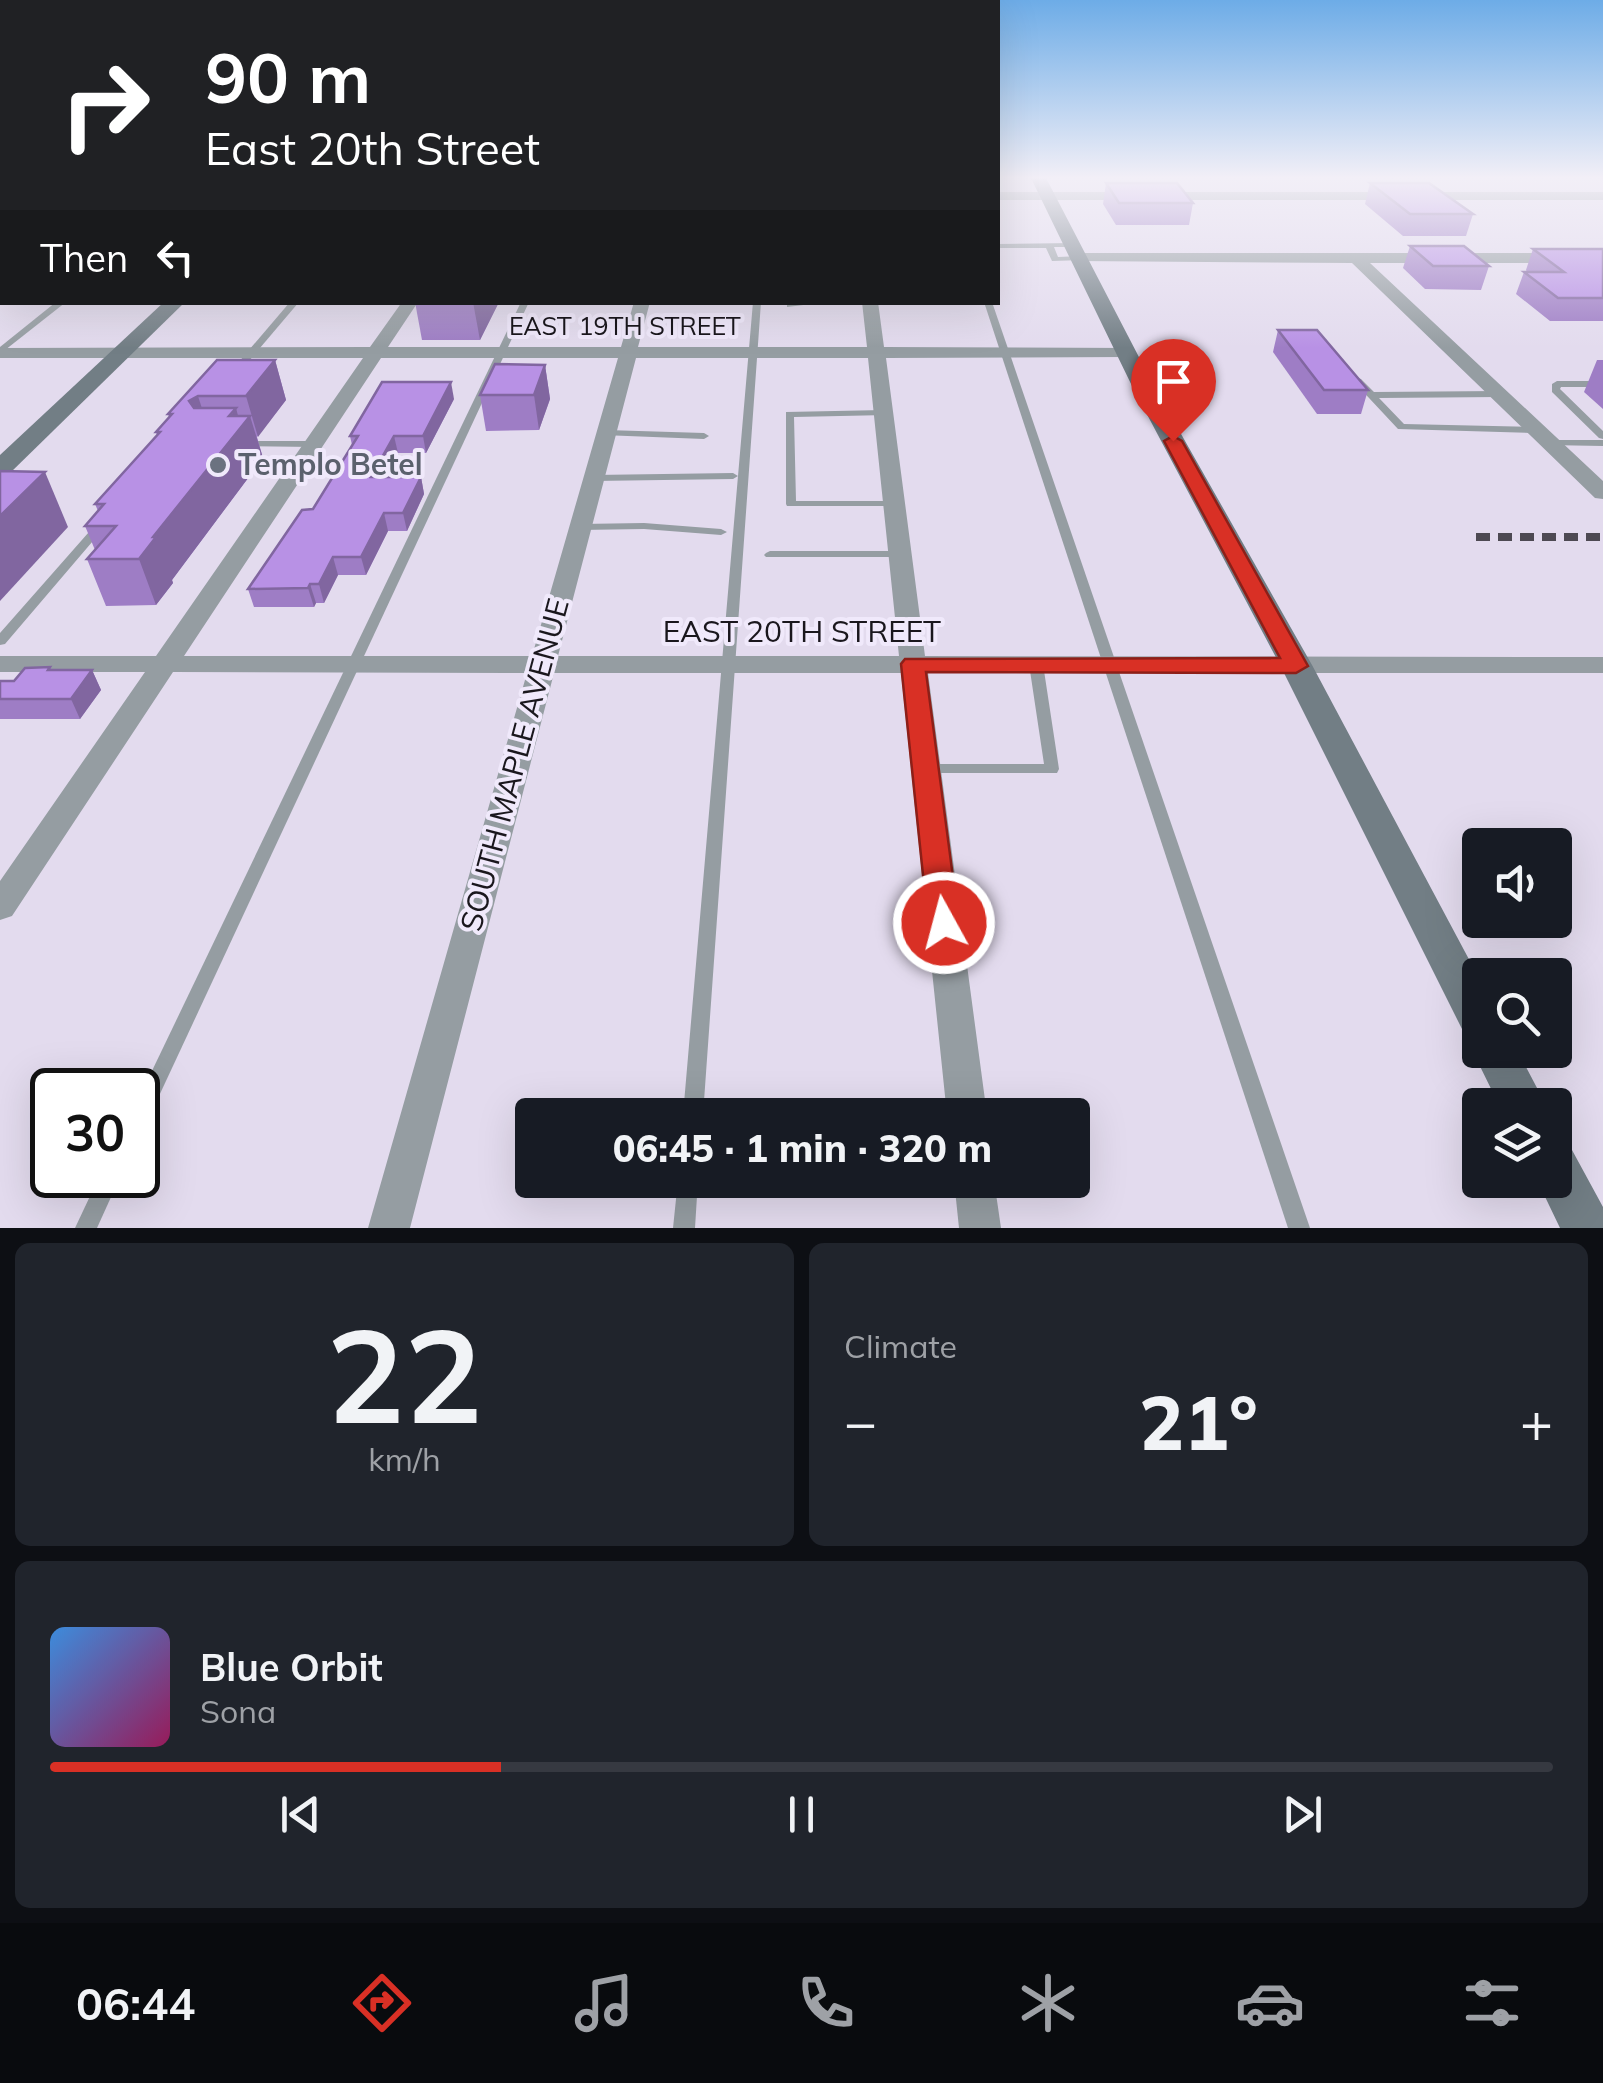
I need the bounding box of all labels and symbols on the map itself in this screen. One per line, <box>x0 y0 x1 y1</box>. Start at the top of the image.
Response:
street label: EAST 19TH STREET <box>509 310 741 341</box>
pin <box>1131 339 1216 442</box>
place label: Templo Betel <box>238 445 423 483</box>
marker: Templo Betel <box>207 454 229 476</box>
street label: SOUTH MAPLE AVENUE <box>451 594 577 935</box>
street label: EAST 20TH STREET <box>663 612 941 650</box>
position arrow <box>892 871 996 975</box>
speed limit sign: 30 <box>30 1068 160 1198</box>

